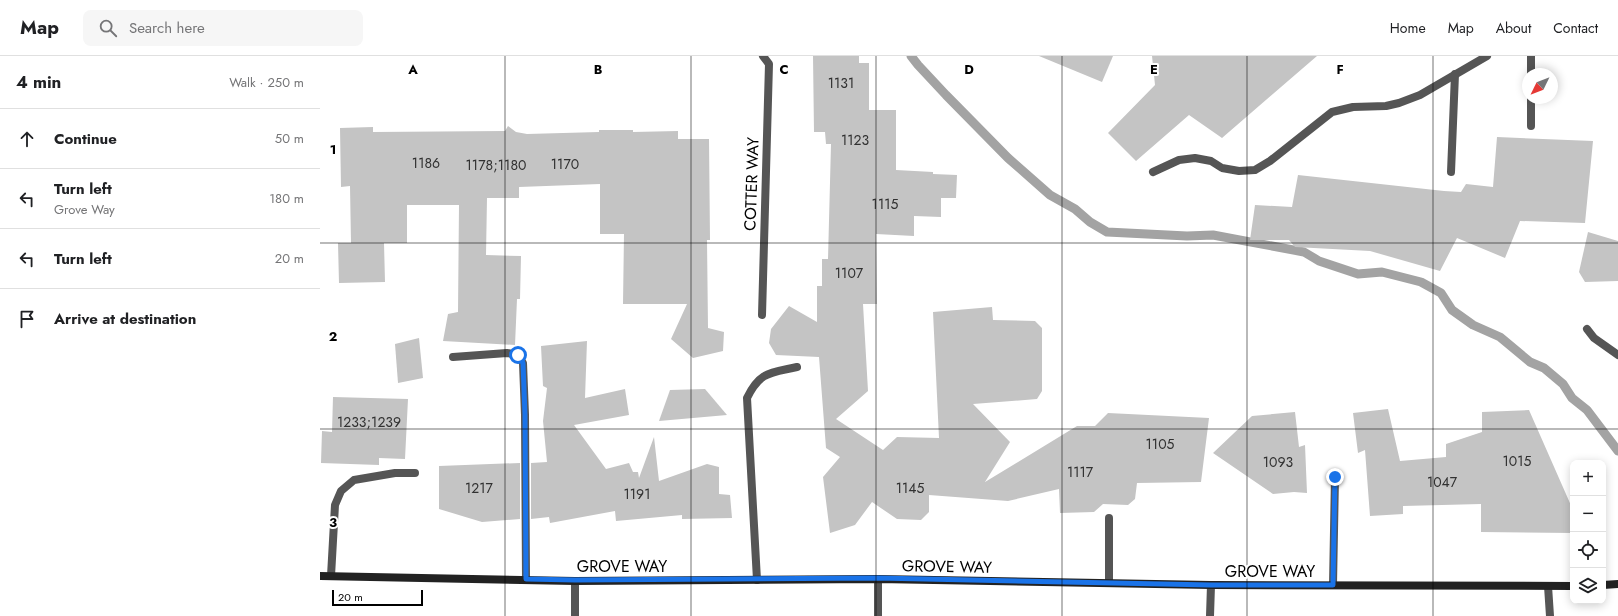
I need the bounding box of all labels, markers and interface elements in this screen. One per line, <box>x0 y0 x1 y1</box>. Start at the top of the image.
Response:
search box <box>83 10 363 46</box>
text: Map <box>20 14 59 41</box>
icon: search <box>97 17 119 39</box>
text: Search here <box>129 17 205 39</box>
text: Home <box>1390 18 1426 38</box>
text: Map <box>1448 18 1474 38</box>
text: About <box>1496 18 1531 38</box>
text: Contact <box>1553 18 1598 38</box>
text: A <box>407 60 418 79</box>
text: B <box>594 60 603 79</box>
text: C <box>779 60 789 79</box>
text: D <box>964 60 974 79</box>
text: E <box>1150 60 1158 79</box>
text: F <box>1336 60 1344 79</box>
north arrow <box>1522 68 1558 104</box>
text: 4 min <box>16 70 61 94</box>
text: Walk · 250 m <box>229 73 304 92</box>
house number: 1131 <box>828 73 854 93</box>
icon: ahead <box>16 128 38 150</box>
text: Continue <box>54 128 117 150</box>
text: 50 m <box>275 129 304 148</box>
house number: 1123 <box>841 130 869 150</box>
street label: COTTER WAY <box>738 137 765 231</box>
text: 1 <box>330 140 336 159</box>
house number: 1186 <box>412 153 440 173</box>
house number: 1170 <box>551 154 579 174</box>
house number: 1178;1180 <box>466 155 526 175</box>
text: Turn left <box>54 178 112 200</box>
icon: left <box>16 188 38 210</box>
text: 180 m <box>269 189 304 208</box>
house number: 1115 <box>872 194 899 214</box>
text: Grove Way <box>54 200 115 219</box>
icon: left <box>16 248 38 270</box>
text: Turn left <box>54 248 112 270</box>
text: 20 m <box>275 249 304 268</box>
house number: 1107 <box>835 263 864 283</box>
icon: arrive <box>16 308 38 330</box>
text: Arrive at destination <box>54 308 196 330</box>
text: 2 <box>329 327 337 346</box>
route start <box>509 346 527 364</box>
house number: 1233;1239 <box>337 412 401 432</box>
house number: 1105 <box>1146 434 1175 454</box>
house number: 1015 <box>1503 451 1532 471</box>
house number: 1093 <box>1263 452 1294 472</box>
map controls <box>1570 460 1606 604</box>
button: + <box>1570 460 1606 496</box>
house number: 1117 <box>1067 462 1094 482</box>
route end <box>1326 468 1344 486</box>
house number: 1047 <box>1427 472 1458 492</box>
house number: 1217 <box>465 478 494 498</box>
house number: 1145 <box>896 478 924 498</box>
house number: 1191 <box>624 484 650 504</box>
button: − <box>1570 496 1606 532</box>
text: 3 <box>329 513 337 532</box>
button: locate <box>1570 532 1606 568</box>
street label: GROVE WAY <box>902 554 992 579</box>
street label: GROVE WAY <box>577 555 667 578</box>
street label: GROVE WAY <box>1225 560 1315 583</box>
button: layers <box>1570 568 1606 604</box>
scale bar <box>332 588 423 607</box>
text: 20 m <box>338 589 363 605</box>

